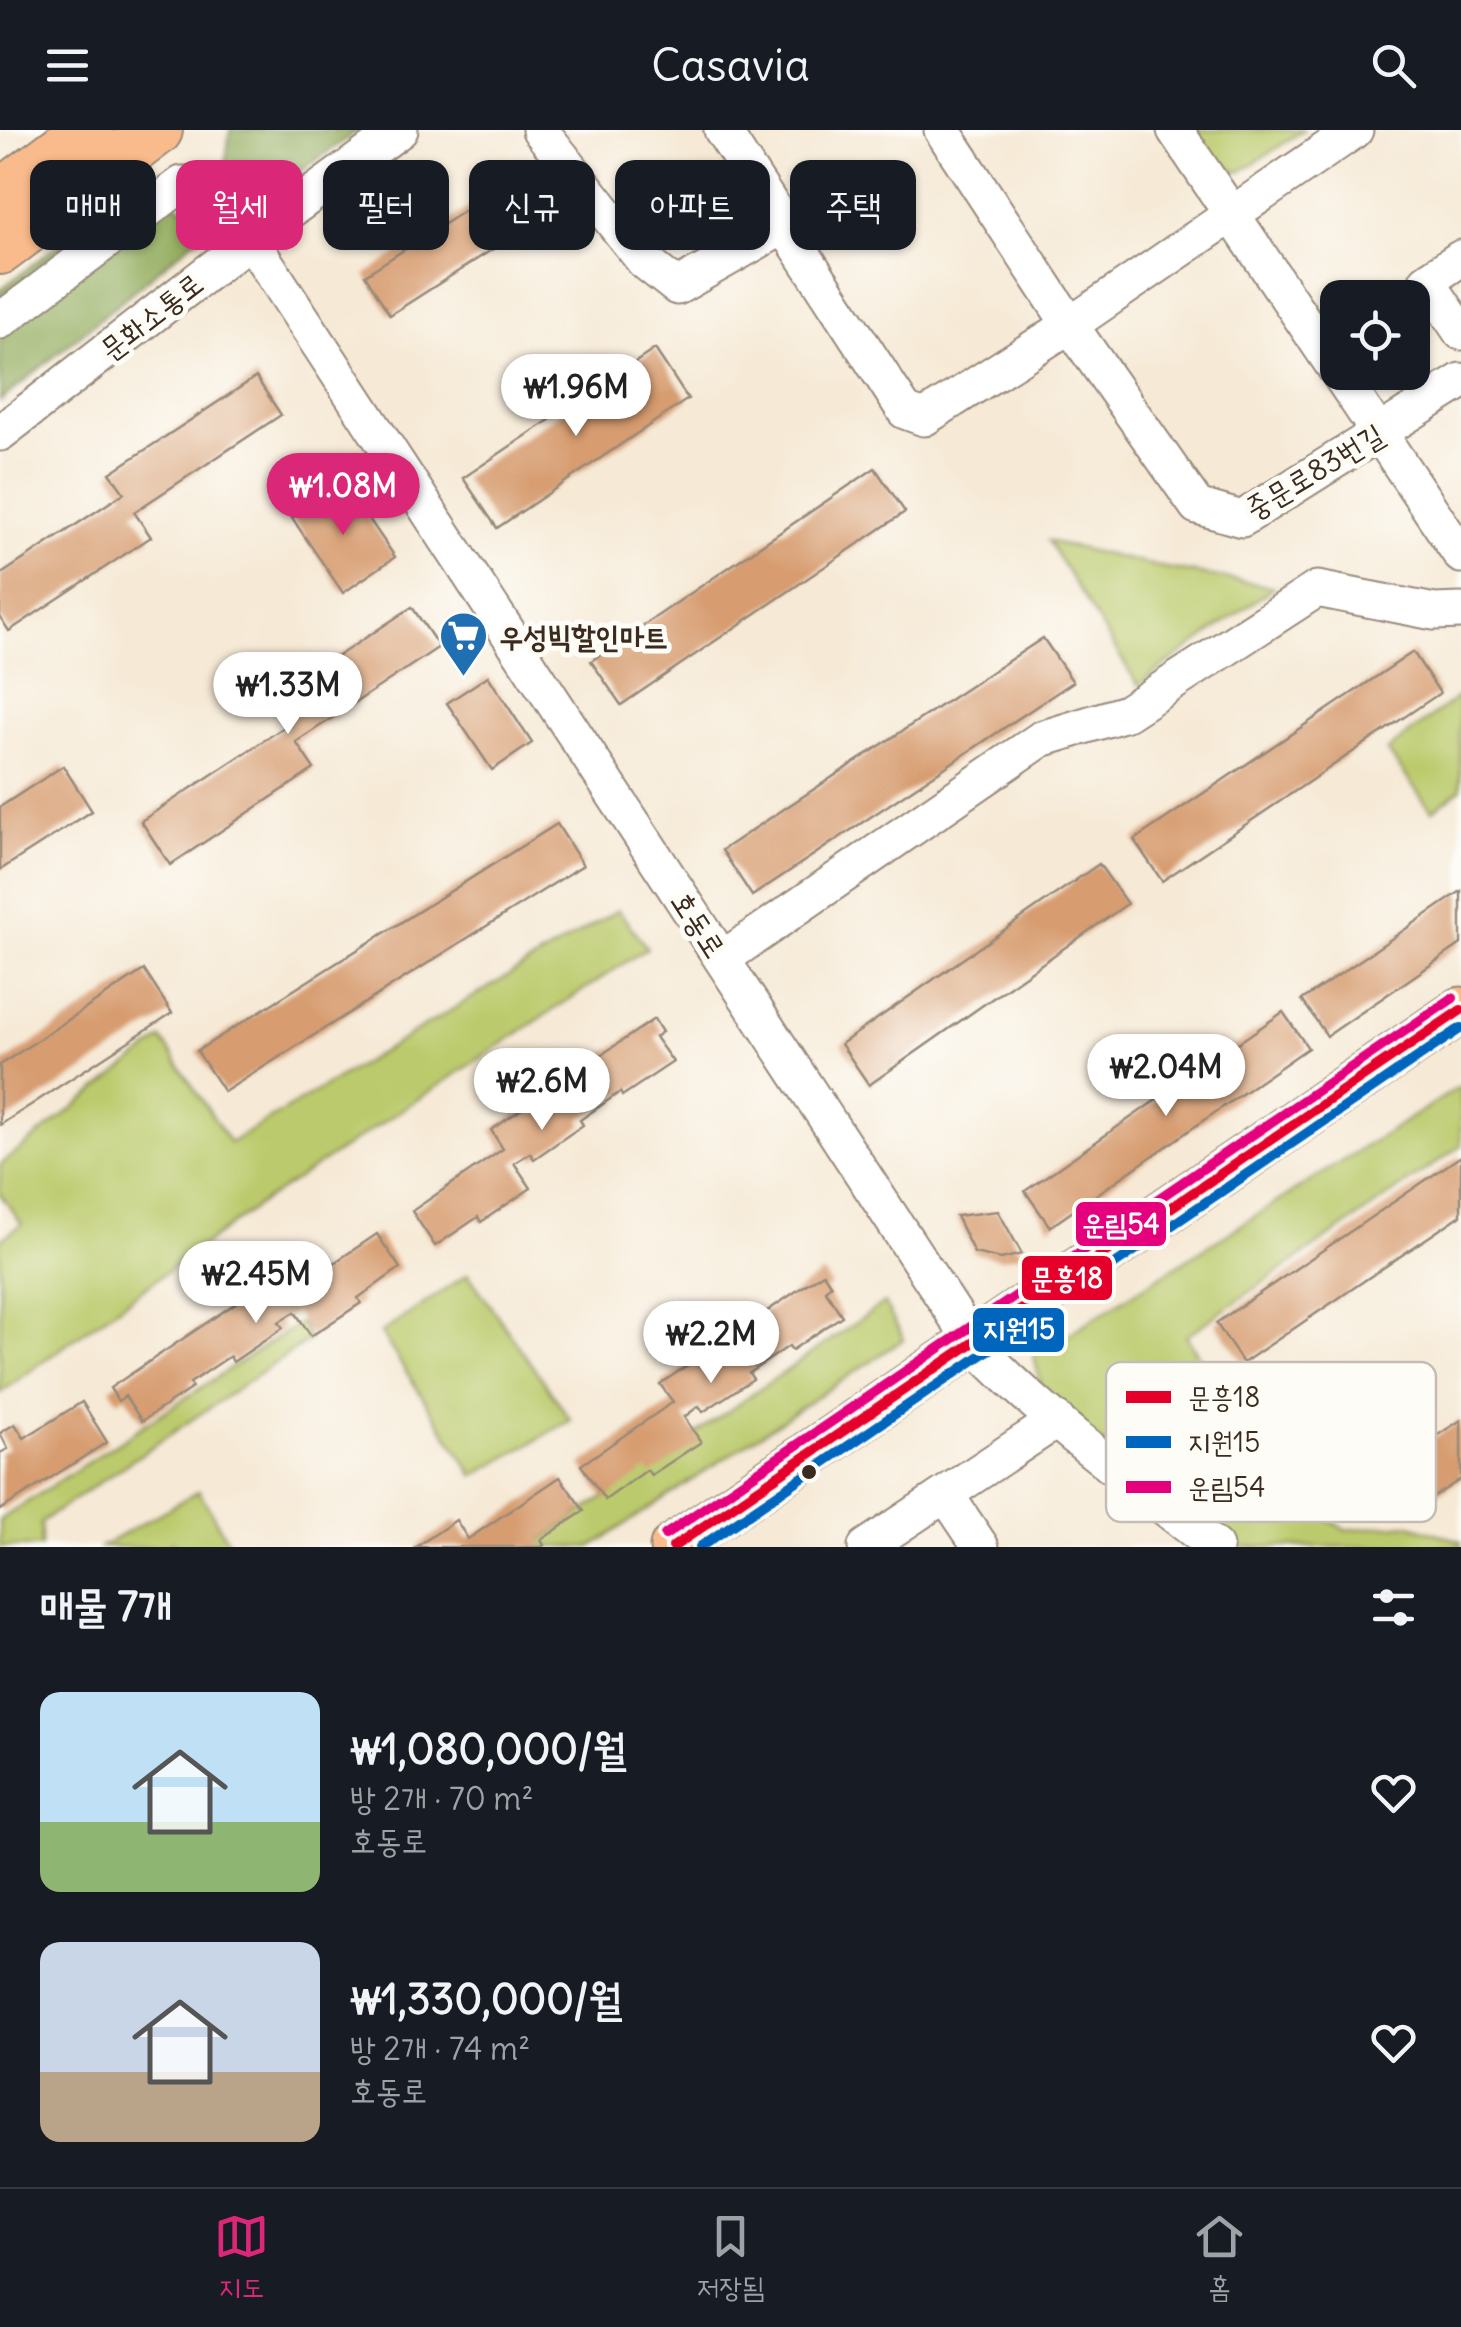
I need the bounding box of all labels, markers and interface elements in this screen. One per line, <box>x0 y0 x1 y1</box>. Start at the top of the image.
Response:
text: Casavia <box>651 37 810 93</box>
icon: menu <box>40 38 95 93</box>
icon: search <box>1366 38 1421 93</box>
chip: 매매 <box>30 160 156 250</box>
chip: 월세 <box>176 160 303 250</box>
chip: 필터 <box>323 160 449 250</box>
chip: 신규 <box>469 160 595 250</box>
chip: 아파트 <box>615 160 770 250</box>
chip: 주택 <box>790 160 916 250</box>
street label: 문화소통로 <box>92 264 210 368</box>
map controls <box>1320 280 1430 390</box>
button: locate <box>1320 280 1430 390</box>
pin: ₩1.96M <box>495 354 657 439</box>
text: ₩1.96M <box>523 366 629 407</box>
street label: 중문로83번길 <box>1238 415 1390 527</box>
pin: ₩1.08M <box>262 453 424 538</box>
text: ₩1.08M <box>289 465 397 506</box>
supermarket icon: 우성빅할인마트 <box>438 610 490 678</box>
place label: 우성빅할인마트 <box>499 617 668 655</box>
pin: ₩1.33M <box>207 652 369 737</box>
text: ₩1.33M <box>235 664 341 705</box>
street label: 호동로 <box>663 883 735 965</box>
pin: ₩2.04M <box>1085 1034 1247 1119</box>
text: ₩2.04M <box>1109 1046 1223 1087</box>
pin: ₩2.6M <box>472 1048 612 1133</box>
text: ₩2.6M <box>496 1060 588 1101</box>
line badge: 운림54 <box>1074 1200 1168 1248</box>
text: 운림54 <box>1082 1206 1160 1242</box>
pin: ₩2.45M <box>175 1241 337 1326</box>
text: ₩2.45M <box>201 1253 311 1294</box>
line badge: 문흥18 <box>1020 1254 1114 1302</box>
text: 문흥18 <box>1031 1260 1103 1296</box>
pin: ₩2.2M <box>641 1301 781 1386</box>
line badge: 지원15 <box>971 1306 1066 1354</box>
text: 지원15 <box>983 1311 1055 1347</box>
text: ₩2.2M <box>665 1313 757 1354</box>
legend <box>1106 1362 1436 1522</box>
text: 문흥18 <box>1188 1379 1260 1415</box>
text: 지원15 <box>1188 1424 1260 1460</box>
unlabelled marker <box>799 1462 819 1482</box>
text: 운림54 <box>1188 1469 1265 1505</box>
text: 매물 7개 <box>40 1580 172 1632</box>
icon: filters <box>1366 1580 1421 1635</box>
text: ₩1,080,000/월 <box>350 1723 627 1775</box>
icon: home <box>120 1732 240 1852</box>
icon: heart <box>1366 1765 1421 1820</box>
text: 방 2개 · 70 m² <box>350 1778 533 1819</box>
text: 호동로 <box>350 1820 427 1861</box>
text: ₩1,330,000/월 <box>350 1973 622 2025</box>
icon: home <box>120 1982 240 2102</box>
icon: heart <box>1366 2015 1421 2070</box>
text: 방 2개 · 74 m² <box>350 2028 530 2069</box>
text: 호동로 <box>350 2070 427 2111</box>
tab: 지도 <box>214 2209 269 2307</box>
tab: 저장됨 <box>697 2209 764 2307</box>
tab: 홈 <box>1192 2209 1247 2307</box>

